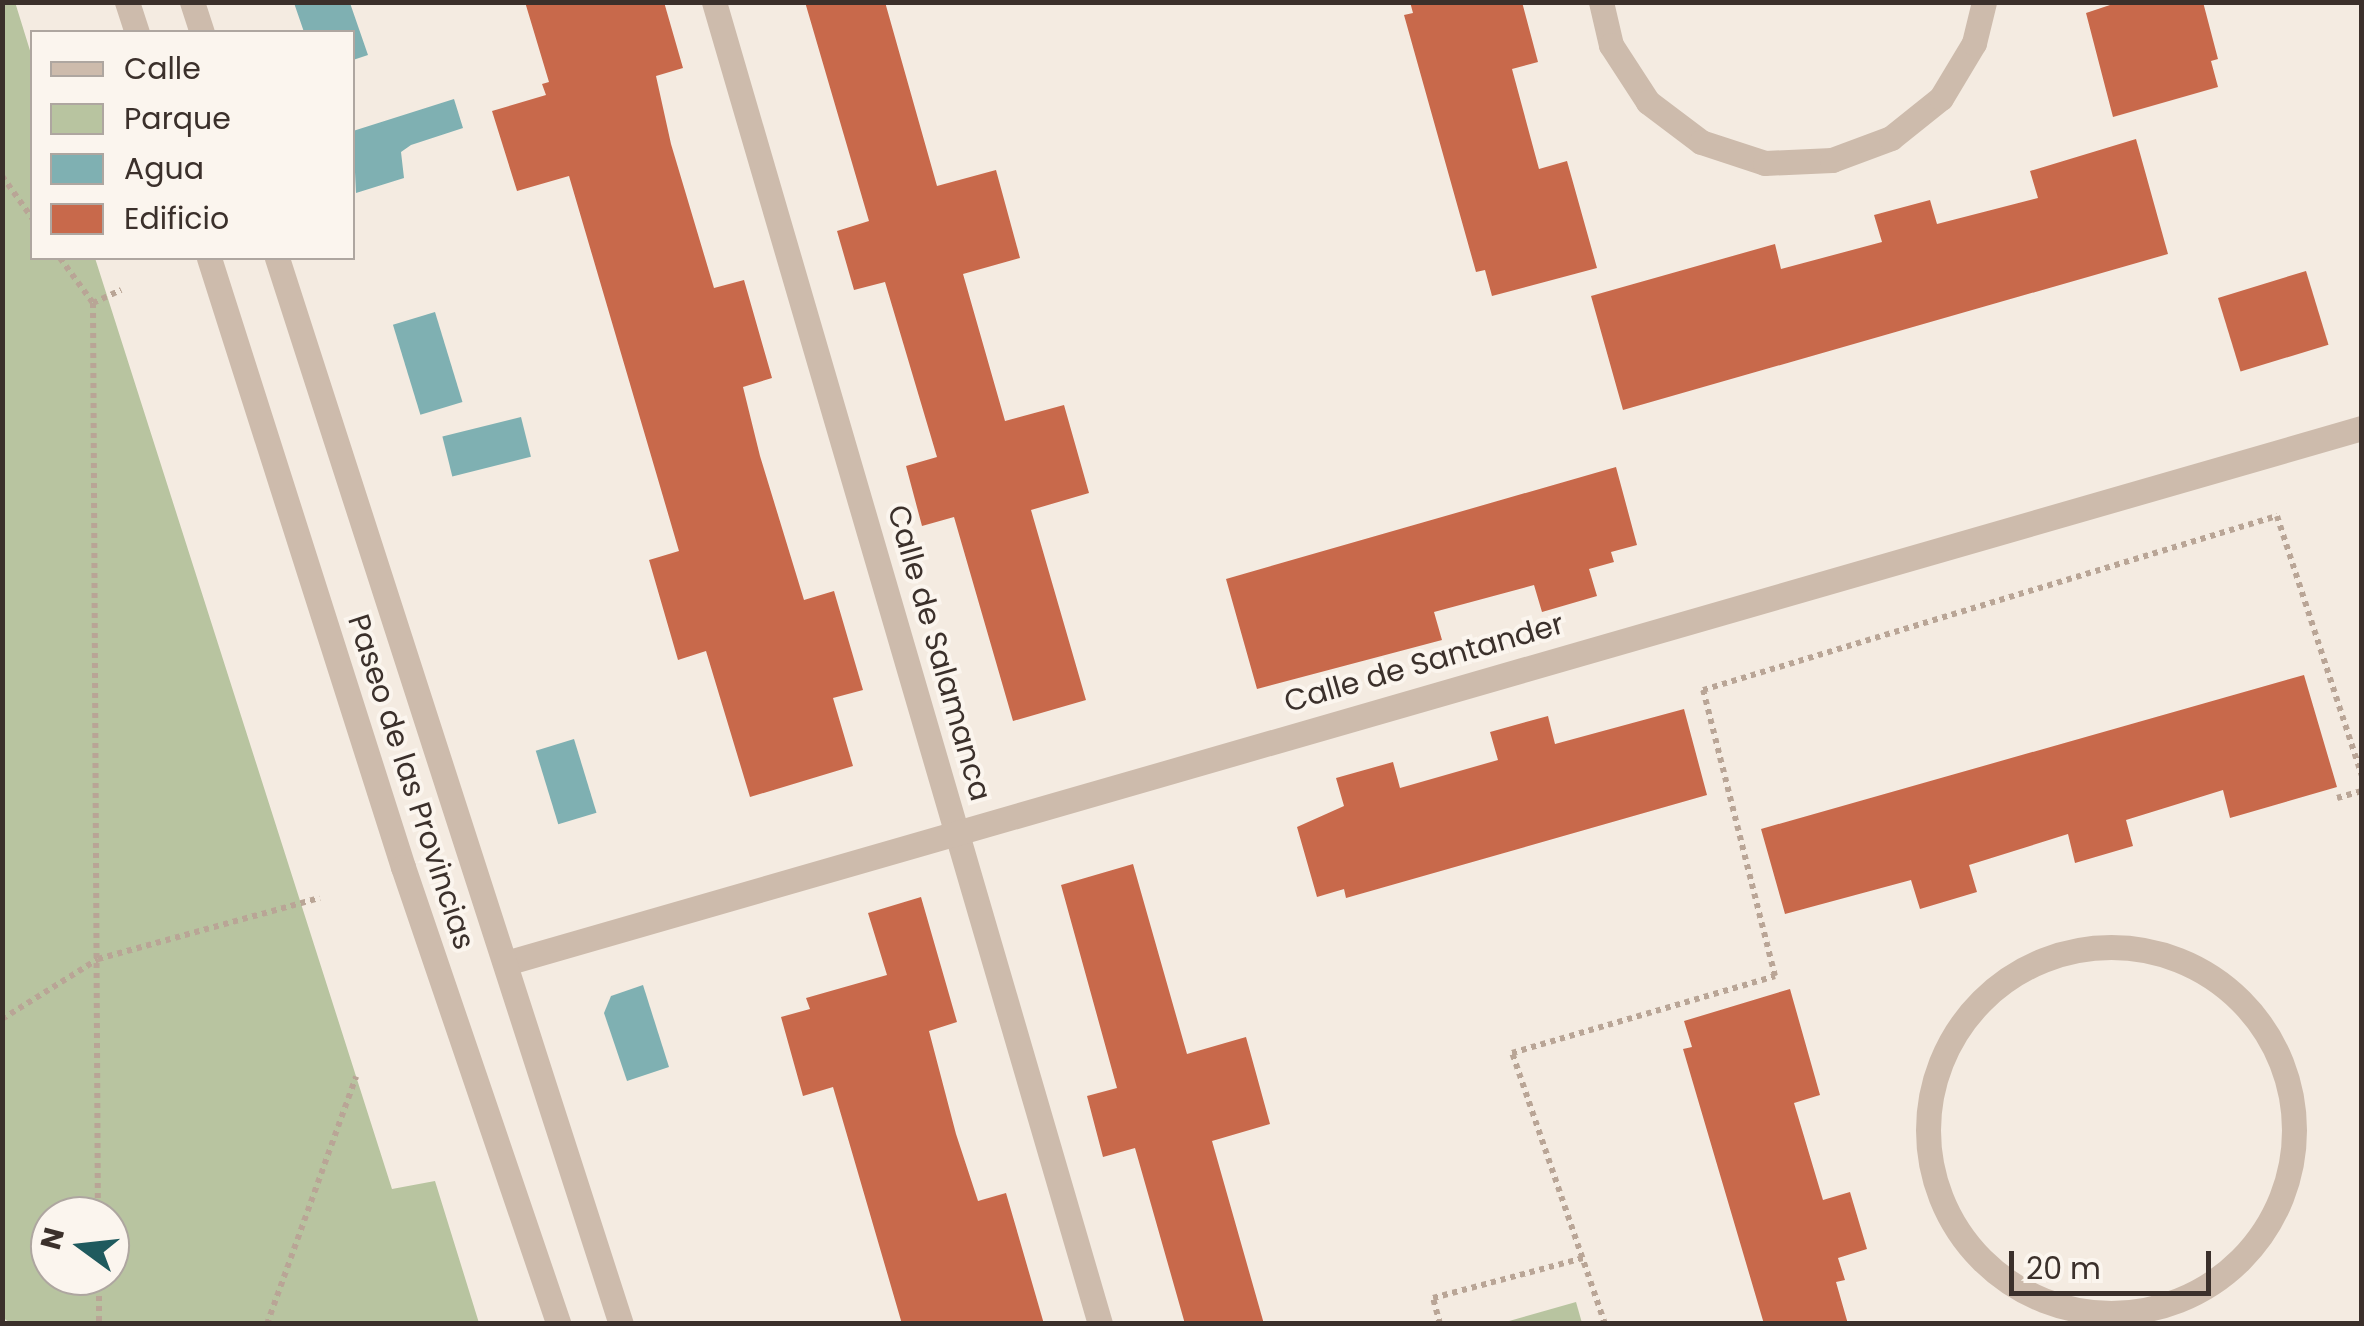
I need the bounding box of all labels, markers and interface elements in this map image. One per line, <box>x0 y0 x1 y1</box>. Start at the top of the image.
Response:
legend <box>30 30 355 260</box>
text: Calle <box>124 47 201 90</box>
text: Parque <box>124 97 231 140</box>
text: Agua <box>124 147 204 190</box>
text: Edificio <box>124 197 229 240</box>
street label: Calle de Salamanca <box>880 501 998 805</box>
street label: Calle de Santander <box>1280 606 1568 720</box>
street label: Paseo de las Provincias <box>340 610 482 954</box>
north arrow <box>30 1196 130 1296</box>
text: N <box>31 1223 74 1254</box>
scale bar <box>2014 1231 2216 1293</box>
text: 20 m <box>2026 1247 2101 1290</box>

